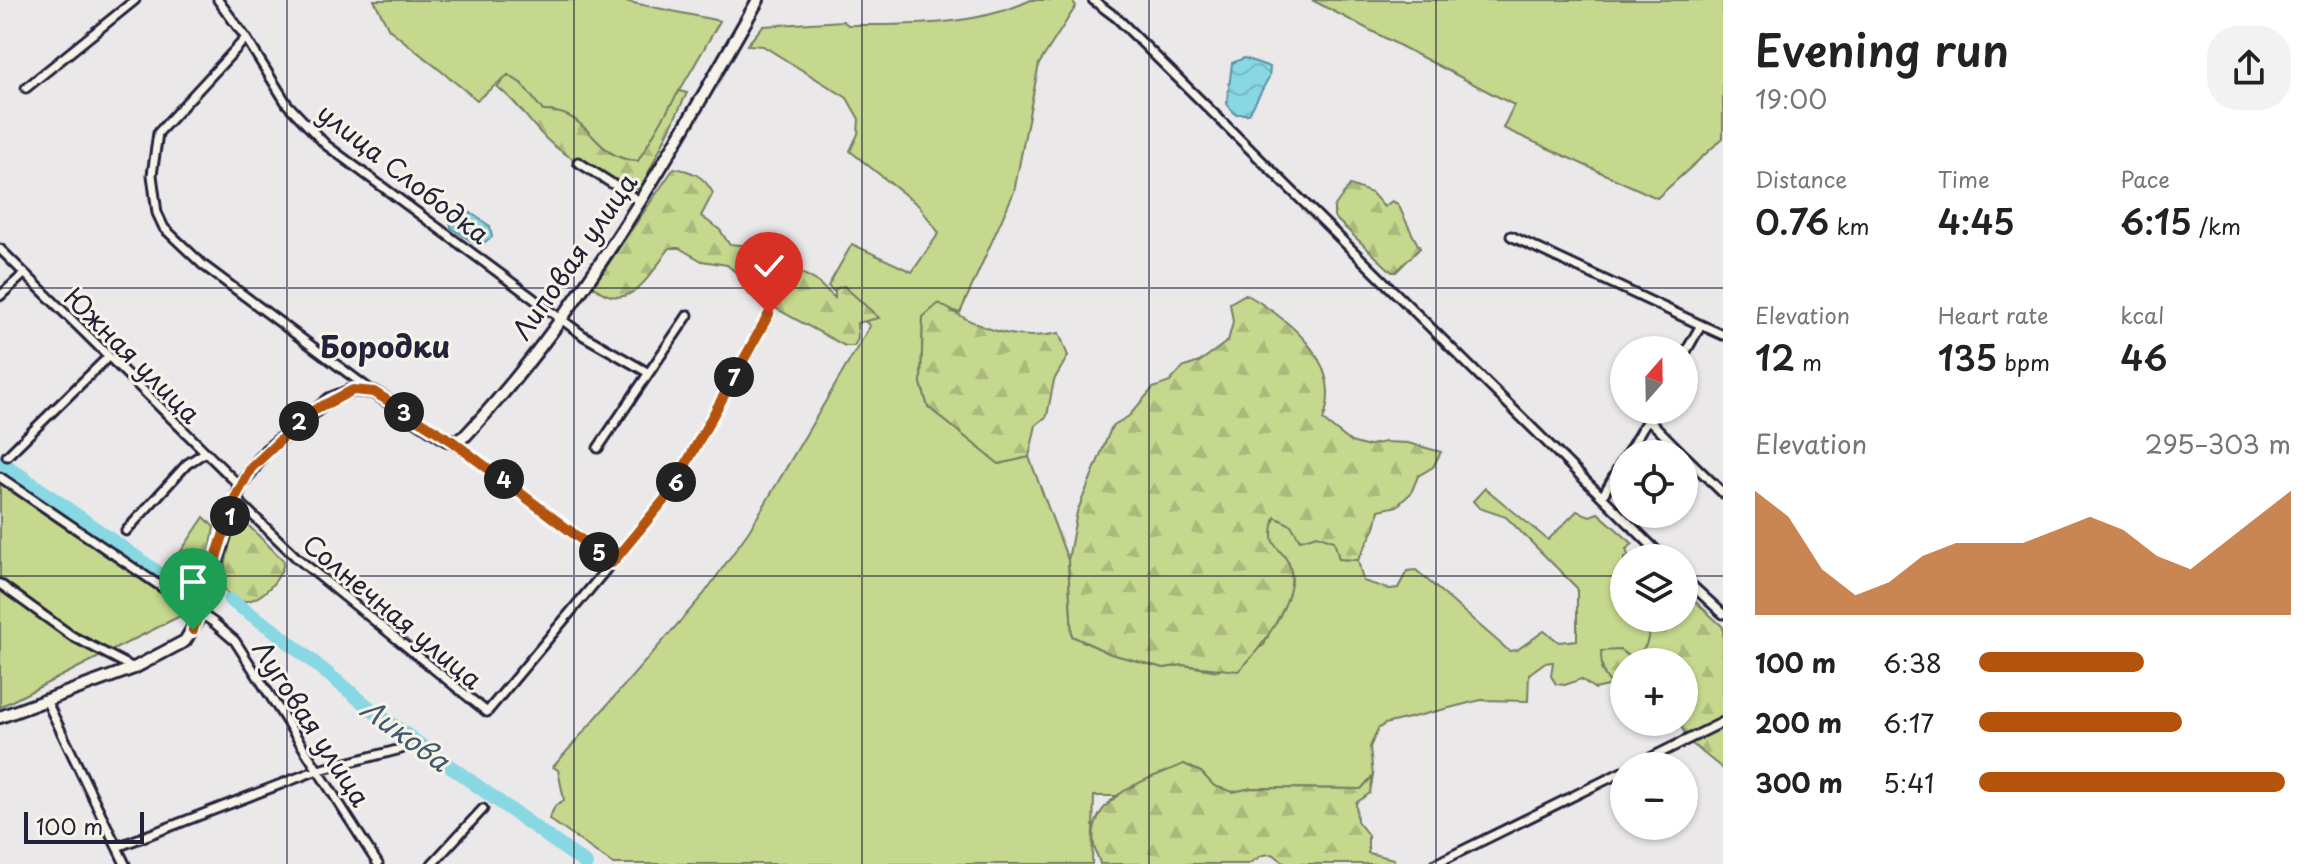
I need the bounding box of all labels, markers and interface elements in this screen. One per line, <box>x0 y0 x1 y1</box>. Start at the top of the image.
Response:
text: Evening run <box>1755 16 2009 82</box>
button: share <box>2207 26 2291 110</box>
text: 19:00 <box>1755 79 1827 118</box>
street label: улица Слободка <box>309 93 499 253</box>
text: Distance <box>1755 162 1847 195</box>
text: Time <box>1938 162 1990 195</box>
text: Pace <box>2120 162 2170 195</box>
street label: Липовая улица <box>502 164 646 347</box>
text: 0.76 <box>1755 195 1829 247</box>
text: 4:45 <box>1938 195 2015 247</box>
text: 6:15 <box>2120 195 2192 247</box>
text: km <box>1829 209 1870 242</box>
text: /km <box>2192 209 2241 242</box>
pin <box>735 232 803 314</box>
icon: check <box>747 244 791 288</box>
street label: Южная улица <box>56 278 210 432</box>
text: Elevation <box>1755 298 1850 331</box>
text: Heart rate <box>1938 298 2049 331</box>
text: kcal <box>2120 298 2164 331</box>
district label: Бородки <box>320 323 450 368</box>
text: 12 <box>1755 331 1795 383</box>
text: 135 <box>1938 331 1997 383</box>
text: 46 <box>2120 331 2167 383</box>
north arrow <box>1610 336 1698 424</box>
map controls <box>1610 336 1698 840</box>
text: m <box>1795 345 1822 378</box>
text: bpm <box>1997 345 2050 378</box>
pin: 7 <box>714 357 754 397</box>
text: 7 <box>728 360 740 393</box>
pin: 3 <box>384 392 424 432</box>
text: 3 <box>397 395 411 428</box>
pin: 2 <box>279 401 319 441</box>
text: 2 <box>291 404 307 437</box>
text: Elevation <box>1755 424 1867 463</box>
text: 295–303 m <box>2145 424 2291 463</box>
button: locate <box>1610 440 1698 528</box>
pin: 4 <box>484 459 524 499</box>
text: 4 <box>497 462 511 495</box>
pin: 6 <box>656 462 696 502</box>
text: 6 <box>668 465 684 498</box>
pin: 1 <box>210 496 250 536</box>
text: 1 <box>225 499 235 532</box>
street label: Солнечная улица <box>295 524 492 698</box>
pin: 5 <box>579 532 619 572</box>
text: 5 <box>592 535 606 568</box>
button: layers <box>1610 544 1698 632</box>
pin <box>159 548 227 630</box>
icon: arrive <box>171 560 215 604</box>
street label: Луговая улица <box>244 632 381 814</box>
text: 100 m <box>1755 643 1836 682</box>
text: 6:38 <box>1883 643 1942 682</box>
button: + <box>1610 648 1698 736</box>
water label: Ликова <box>352 687 460 782</box>
text: 200 m <box>1755 703 1842 742</box>
text: 6:17 <box>1883 703 1934 742</box>
button: − <box>1610 752 1698 840</box>
text: 300 m <box>1755 763 1843 802</box>
text: 5:41 <box>1883 763 1934 802</box>
scale bar <box>24 808 144 844</box>
text: 100 m <box>36 809 103 842</box>

